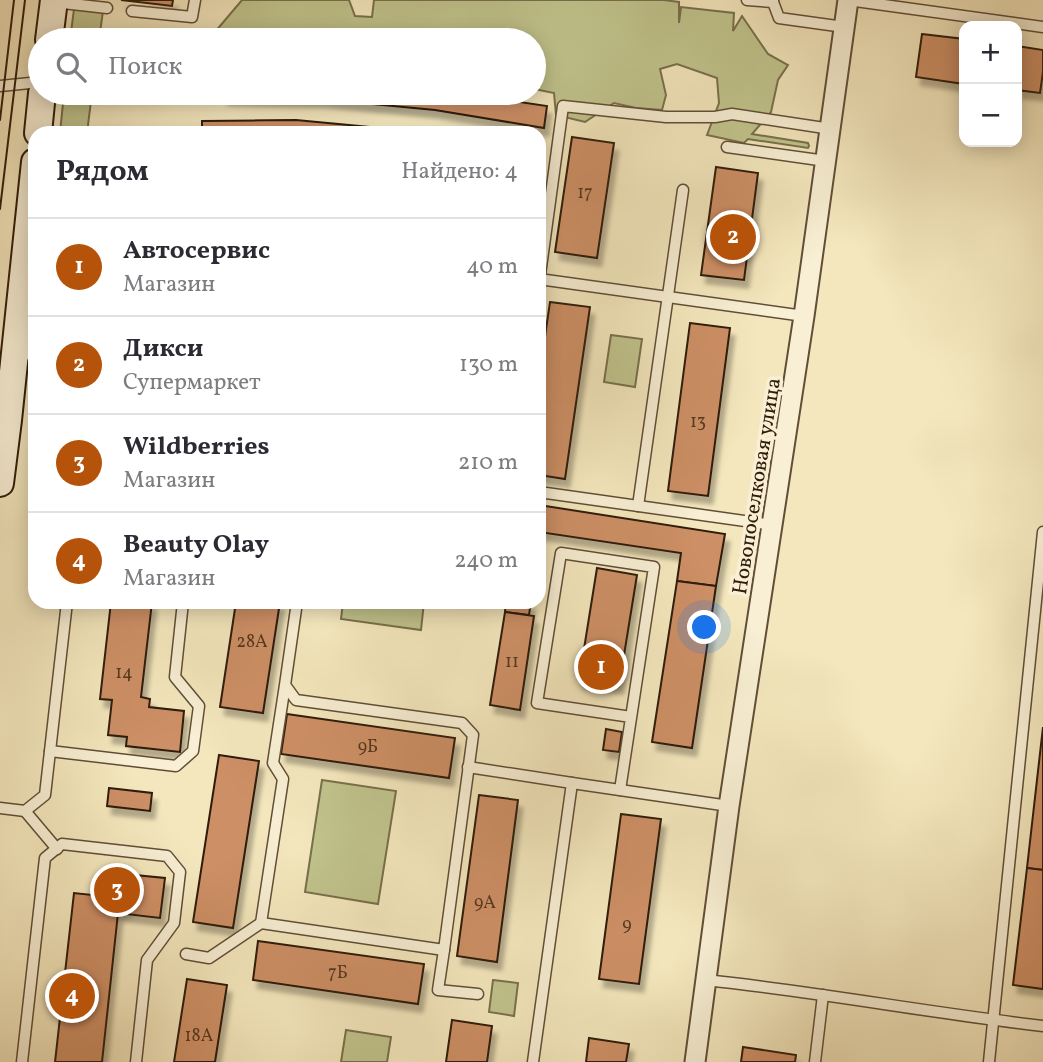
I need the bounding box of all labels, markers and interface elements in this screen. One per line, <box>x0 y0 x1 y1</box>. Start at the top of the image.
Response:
map controls <box>959 21 1022 147</box>
button: + <box>959 21 1022 84</box>
search box <box>28 28 546 105</box>
icon: search <box>52 48 90 86</box>
text: Поиск <box>108 49 182 85</box>
button: − <box>959 84 1022 147</box>
text: Рядом <box>56 151 149 193</box>
text: Найдено: 4 <box>401 156 518 188</box>
house number: 17 <box>577 181 593 206</box>
pin: 2 <box>710 211 756 263</box>
text: Автосервис <box>123 233 270 269</box>
text: 1 <box>74 251 84 283</box>
text: 40 m <box>466 251 518 283</box>
text: Магазин <box>123 269 215 301</box>
text: Дикси <box>123 331 203 367</box>
text: 2 <box>73 349 85 381</box>
text: 130 m <box>459 349 518 381</box>
text: Супермаркет <box>123 367 261 399</box>
street label: Новопоселковая улица <box>726 376 789 597</box>
house number: 13 <box>690 410 706 435</box>
text: Wildberries <box>123 429 270 465</box>
text: 3 <box>73 447 85 479</box>
text: 210 m <box>458 447 518 479</box>
text: Магазин <box>123 465 215 497</box>
text: Beauty Olay <box>123 527 269 563</box>
text: 4 <box>72 545 86 577</box>
text: 240 m <box>454 545 518 577</box>
text: Магазин <box>123 563 215 595</box>
your location <box>687 610 721 644</box>
house number: 28А <box>236 630 268 655</box>
pin: 1 <box>578 641 624 693</box>
house number: 11 <box>505 650 519 675</box>
house number: 14 <box>115 661 133 686</box>
house number: 9Б <box>358 735 378 760</box>
pin: 3 <box>94 864 140 916</box>
house number: 9А <box>474 891 496 916</box>
house number: 9 <box>622 913 632 938</box>
house number: 7Б <box>328 961 348 986</box>
pin: 4 <box>49 970 95 1022</box>
house number: 18А <box>185 1024 214 1049</box>

